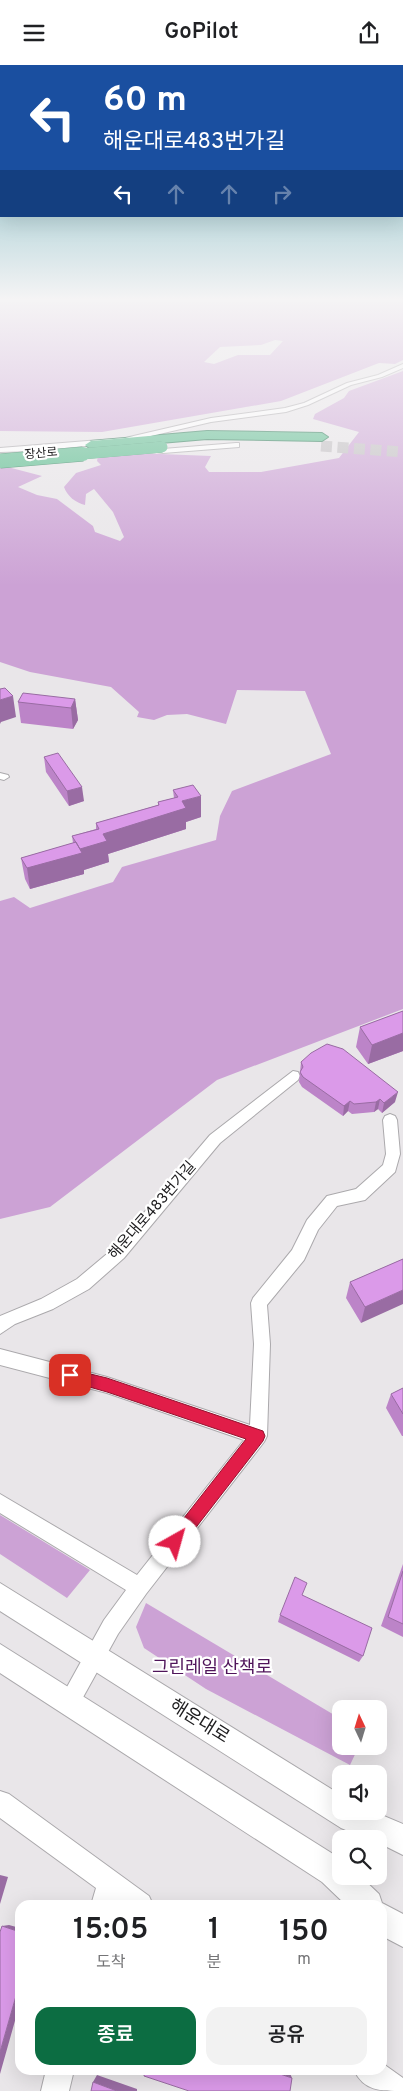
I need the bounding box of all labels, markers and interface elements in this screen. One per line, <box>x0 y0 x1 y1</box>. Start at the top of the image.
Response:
icon: menu <box>20 19 48 47</box>
text: GoPilot <box>164 19 239 46</box>
icon: share <box>355 19 383 47</box>
text: 60 m <box>103 79 187 123</box>
icon: left <box>20 85 85 150</box>
text: 해운대로483번가길 <box>103 129 285 156</box>
icon: left <box>109 180 137 208</box>
icon: ahead <box>162 180 190 208</box>
icon: ahead <box>215 180 243 208</box>
icon: right <box>268 180 296 208</box>
street label: 장산로 <box>24 445 58 463</box>
street label: 해운대로483번가길 <box>105 1158 201 1264</box>
pin <box>49 1354 91 1396</box>
icon: arrive <box>56 1361 84 1389</box>
position arrow <box>148 1515 200 1567</box>
park label: 그린레일 산책로 <box>152 1657 272 1680</box>
street label: 해운대로 <box>165 1695 233 1749</box>
north arrow <box>332 1700 388 1755</box>
map controls <box>332 1700 387 1885</box>
button: sound <box>332 1765 387 1820</box>
button: search <box>332 1830 387 1885</box>
text: 15:05 <box>73 1912 148 1949</box>
text: 1 <box>208 1912 220 1949</box>
text: 150 <box>279 1914 329 1951</box>
text: m <box>297 1950 311 1970</box>
text: 도착 <box>96 1953 125 1973</box>
text: 분 <box>206 1953 221 1973</box>
button: 종료 <box>35 2007 196 2065</box>
button: 공유 <box>206 2007 367 2065</box>

